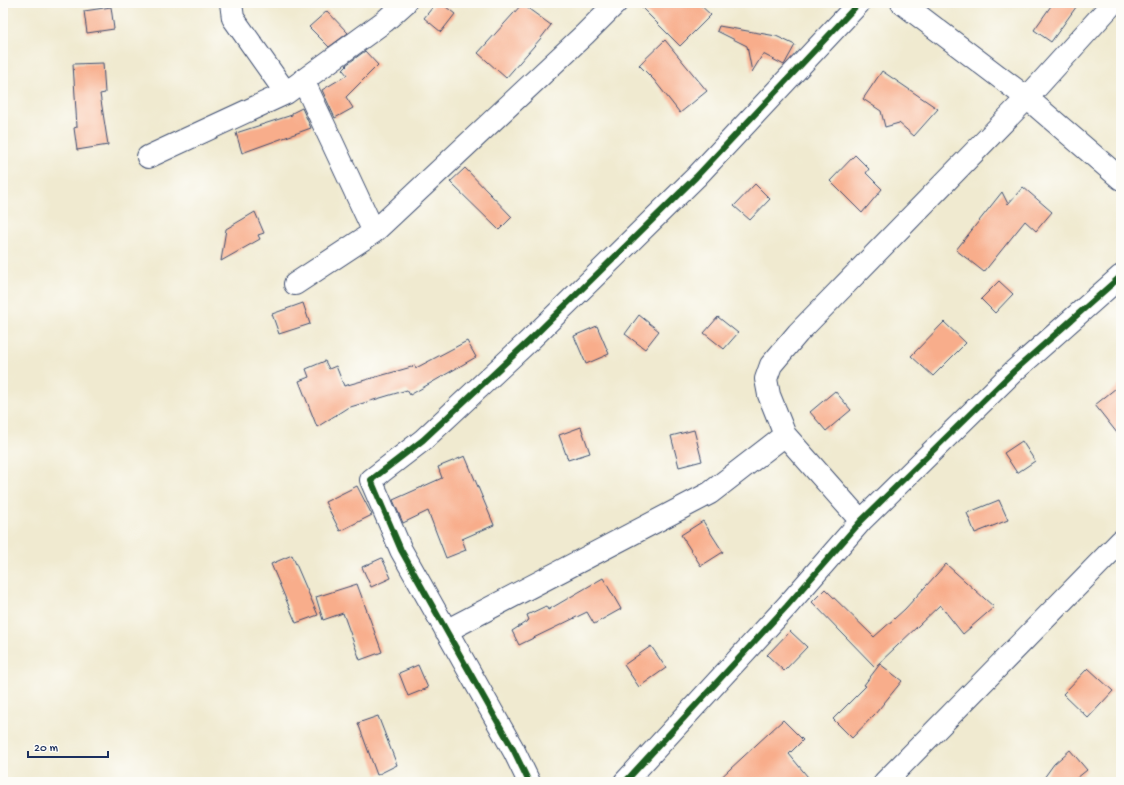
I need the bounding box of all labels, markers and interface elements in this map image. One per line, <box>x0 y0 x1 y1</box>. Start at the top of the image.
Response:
scale bar <box>28 733 108 759</box>
text: 20 m <box>34 742 59 756</box>

